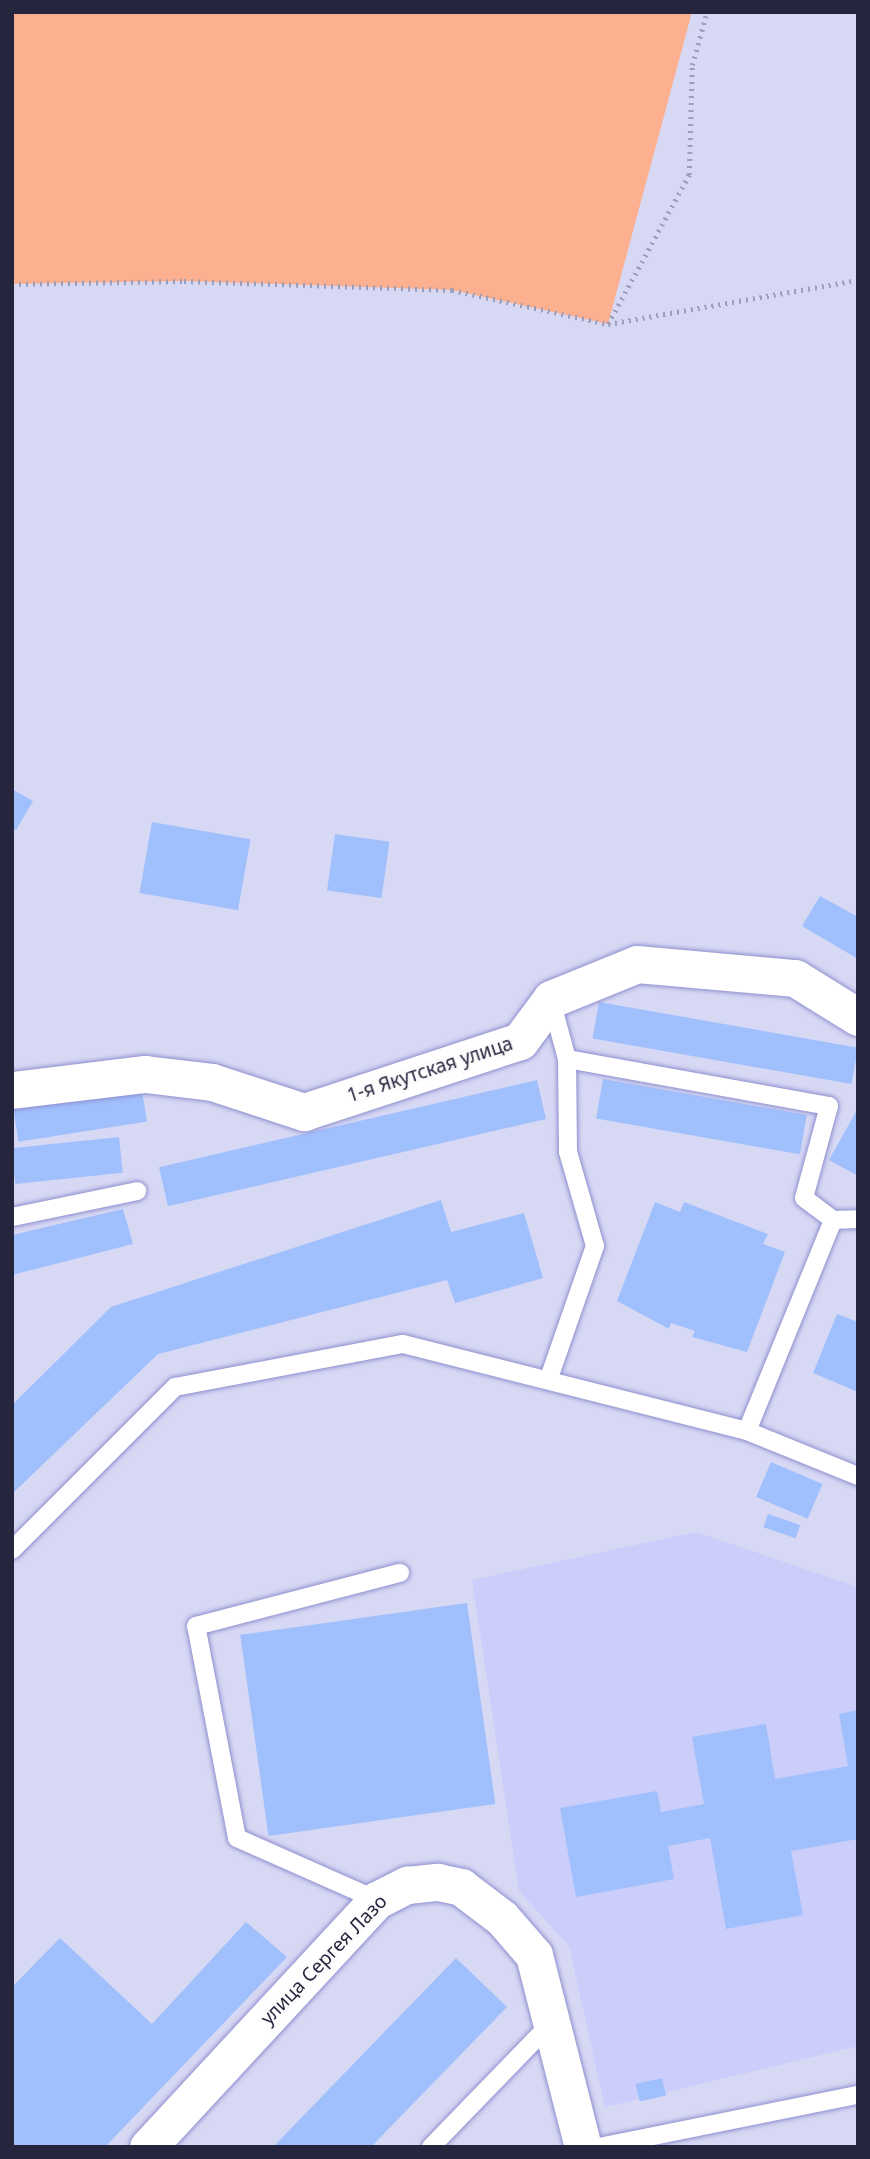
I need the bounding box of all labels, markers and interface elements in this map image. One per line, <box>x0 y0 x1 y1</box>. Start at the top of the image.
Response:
street label: 1-я Якутская улица <box>344 1032 516 1108</box>
street label: улица Сергея Лазо <box>256 1890 392 2030</box>

